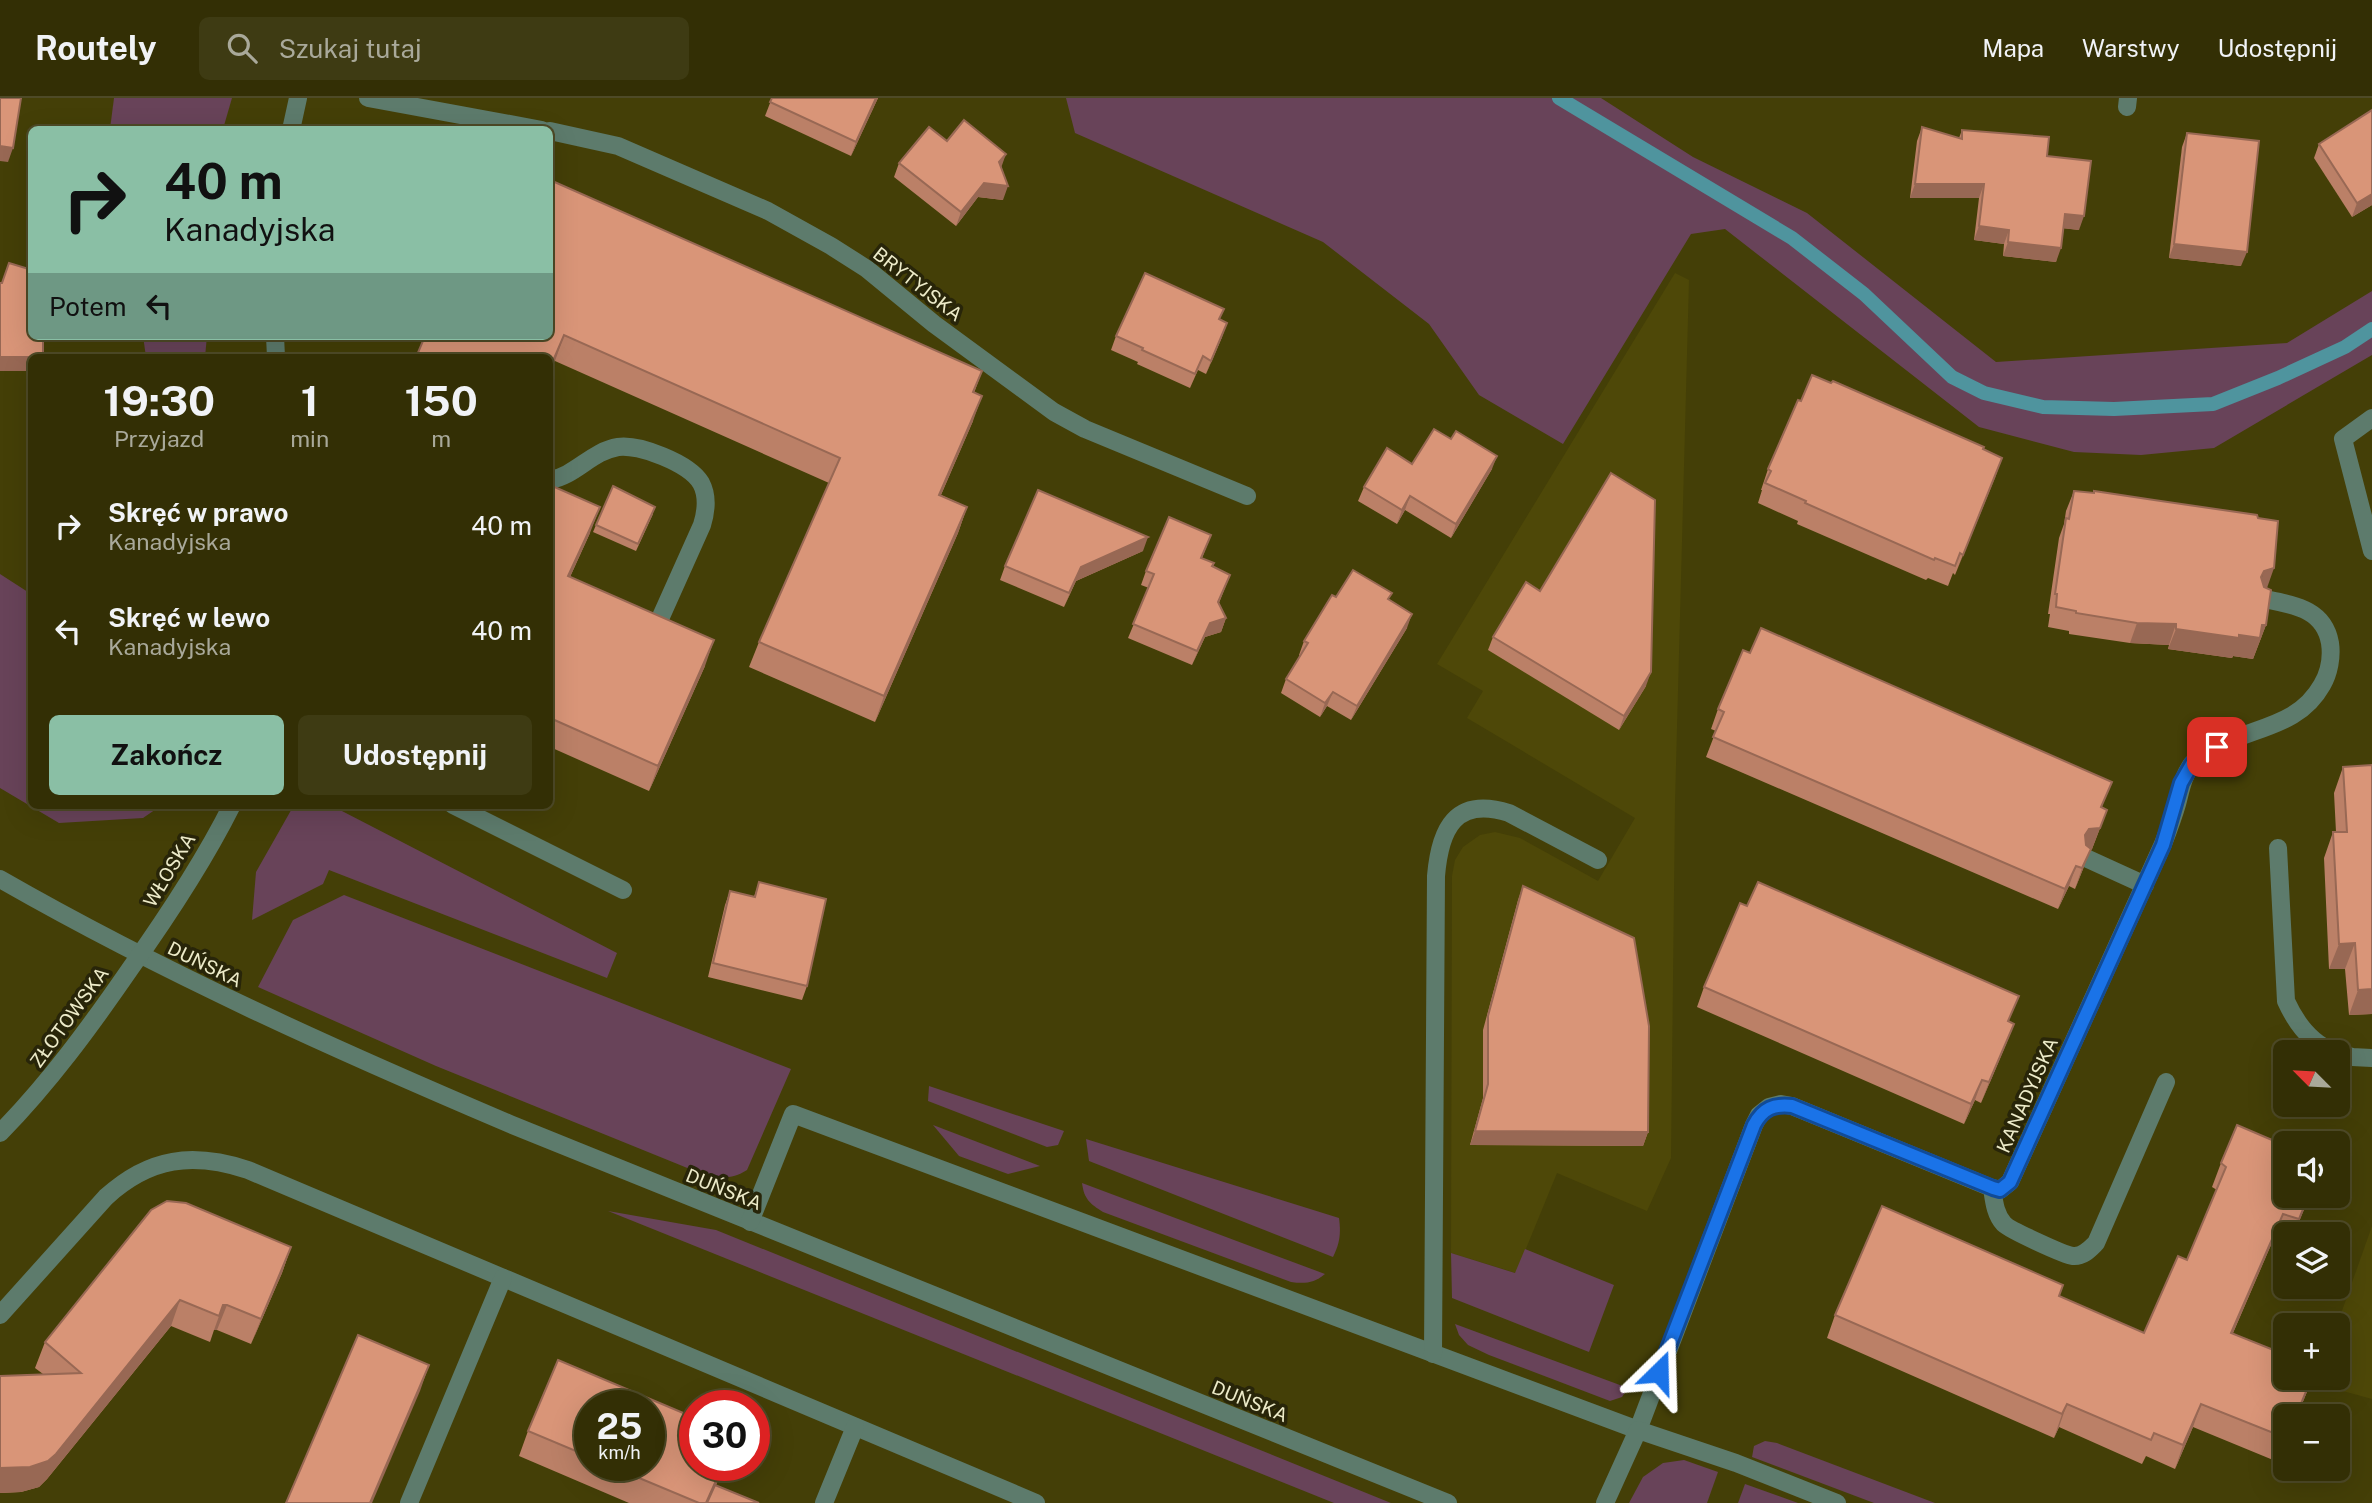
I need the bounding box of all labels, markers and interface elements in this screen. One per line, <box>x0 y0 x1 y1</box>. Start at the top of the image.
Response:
search box <box>199 17 689 80</box>
text: Routely <box>35 29 157 67</box>
icon: search <box>223 29 261 67</box>
text: Szukaj tutaj <box>279 33 422 64</box>
text: Mapa <box>1982 34 2044 62</box>
text: Warstwy <box>2082 34 2180 62</box>
text: Udostępnij <box>2218 34 2337 62</box>
text: 40 m <box>164 152 283 210</box>
icon: right <box>49 154 140 245</box>
text: Kanadyjska <box>164 211 335 248</box>
street label: BRYTYJSKA <box>869 242 967 326</box>
icon: left <box>140 287 178 325</box>
text: Potem <box>49 291 126 322</box>
text: 19:30 <box>103 376 215 425</box>
text: 1 <box>301 376 319 425</box>
text: 150 <box>404 376 478 425</box>
text: Przyjazd <box>114 425 204 452</box>
text: min <box>290 425 329 452</box>
text: m <box>431 425 451 452</box>
text: Skręć w prawo <box>108 497 288 528</box>
icon: right <box>49 507 87 545</box>
text: 40 m <box>471 510 532 541</box>
text: Kanadyjska <box>108 528 231 555</box>
text: Skręć w lewo <box>108 602 270 633</box>
icon: left <box>49 612 87 650</box>
text: 40 m <box>471 615 532 646</box>
text: Kanadyjska <box>108 633 231 660</box>
button: Zakończ <box>49 715 284 795</box>
button: Udostępnij <box>298 715 532 795</box>
pin <box>2187 717 2247 777</box>
icon: arrive <box>2198 728 2236 766</box>
street label: WŁOSKA <box>138 829 200 911</box>
street label: DUŃSKA <box>164 937 246 991</box>
street label: ZŁOTOWSKA <box>25 962 113 1072</box>
street label: KANADYJSKA <box>1992 1034 2062 1156</box>
north arrow <box>2273 1040 2350 1116</box>
map controls <box>2273 1040 2350 1481</box>
button: sound <box>2273 1131 2350 1208</box>
street label: DUŃSKA <box>683 1164 765 1214</box>
button: layers <box>2273 1222 2350 1299</box>
button: + <box>2273 1313 2350 1390</box>
position arrow <box>1622 1335 1696 1409</box>
street label: DUŃSKA <box>1209 1376 1291 1426</box>
speed limit sign: 30 <box>679 1390 770 1481</box>
button: − <box>2273 1404 2350 1481</box>
text: 25 <box>597 1406 642 1447</box>
text: km/h <box>598 1442 641 1463</box>

